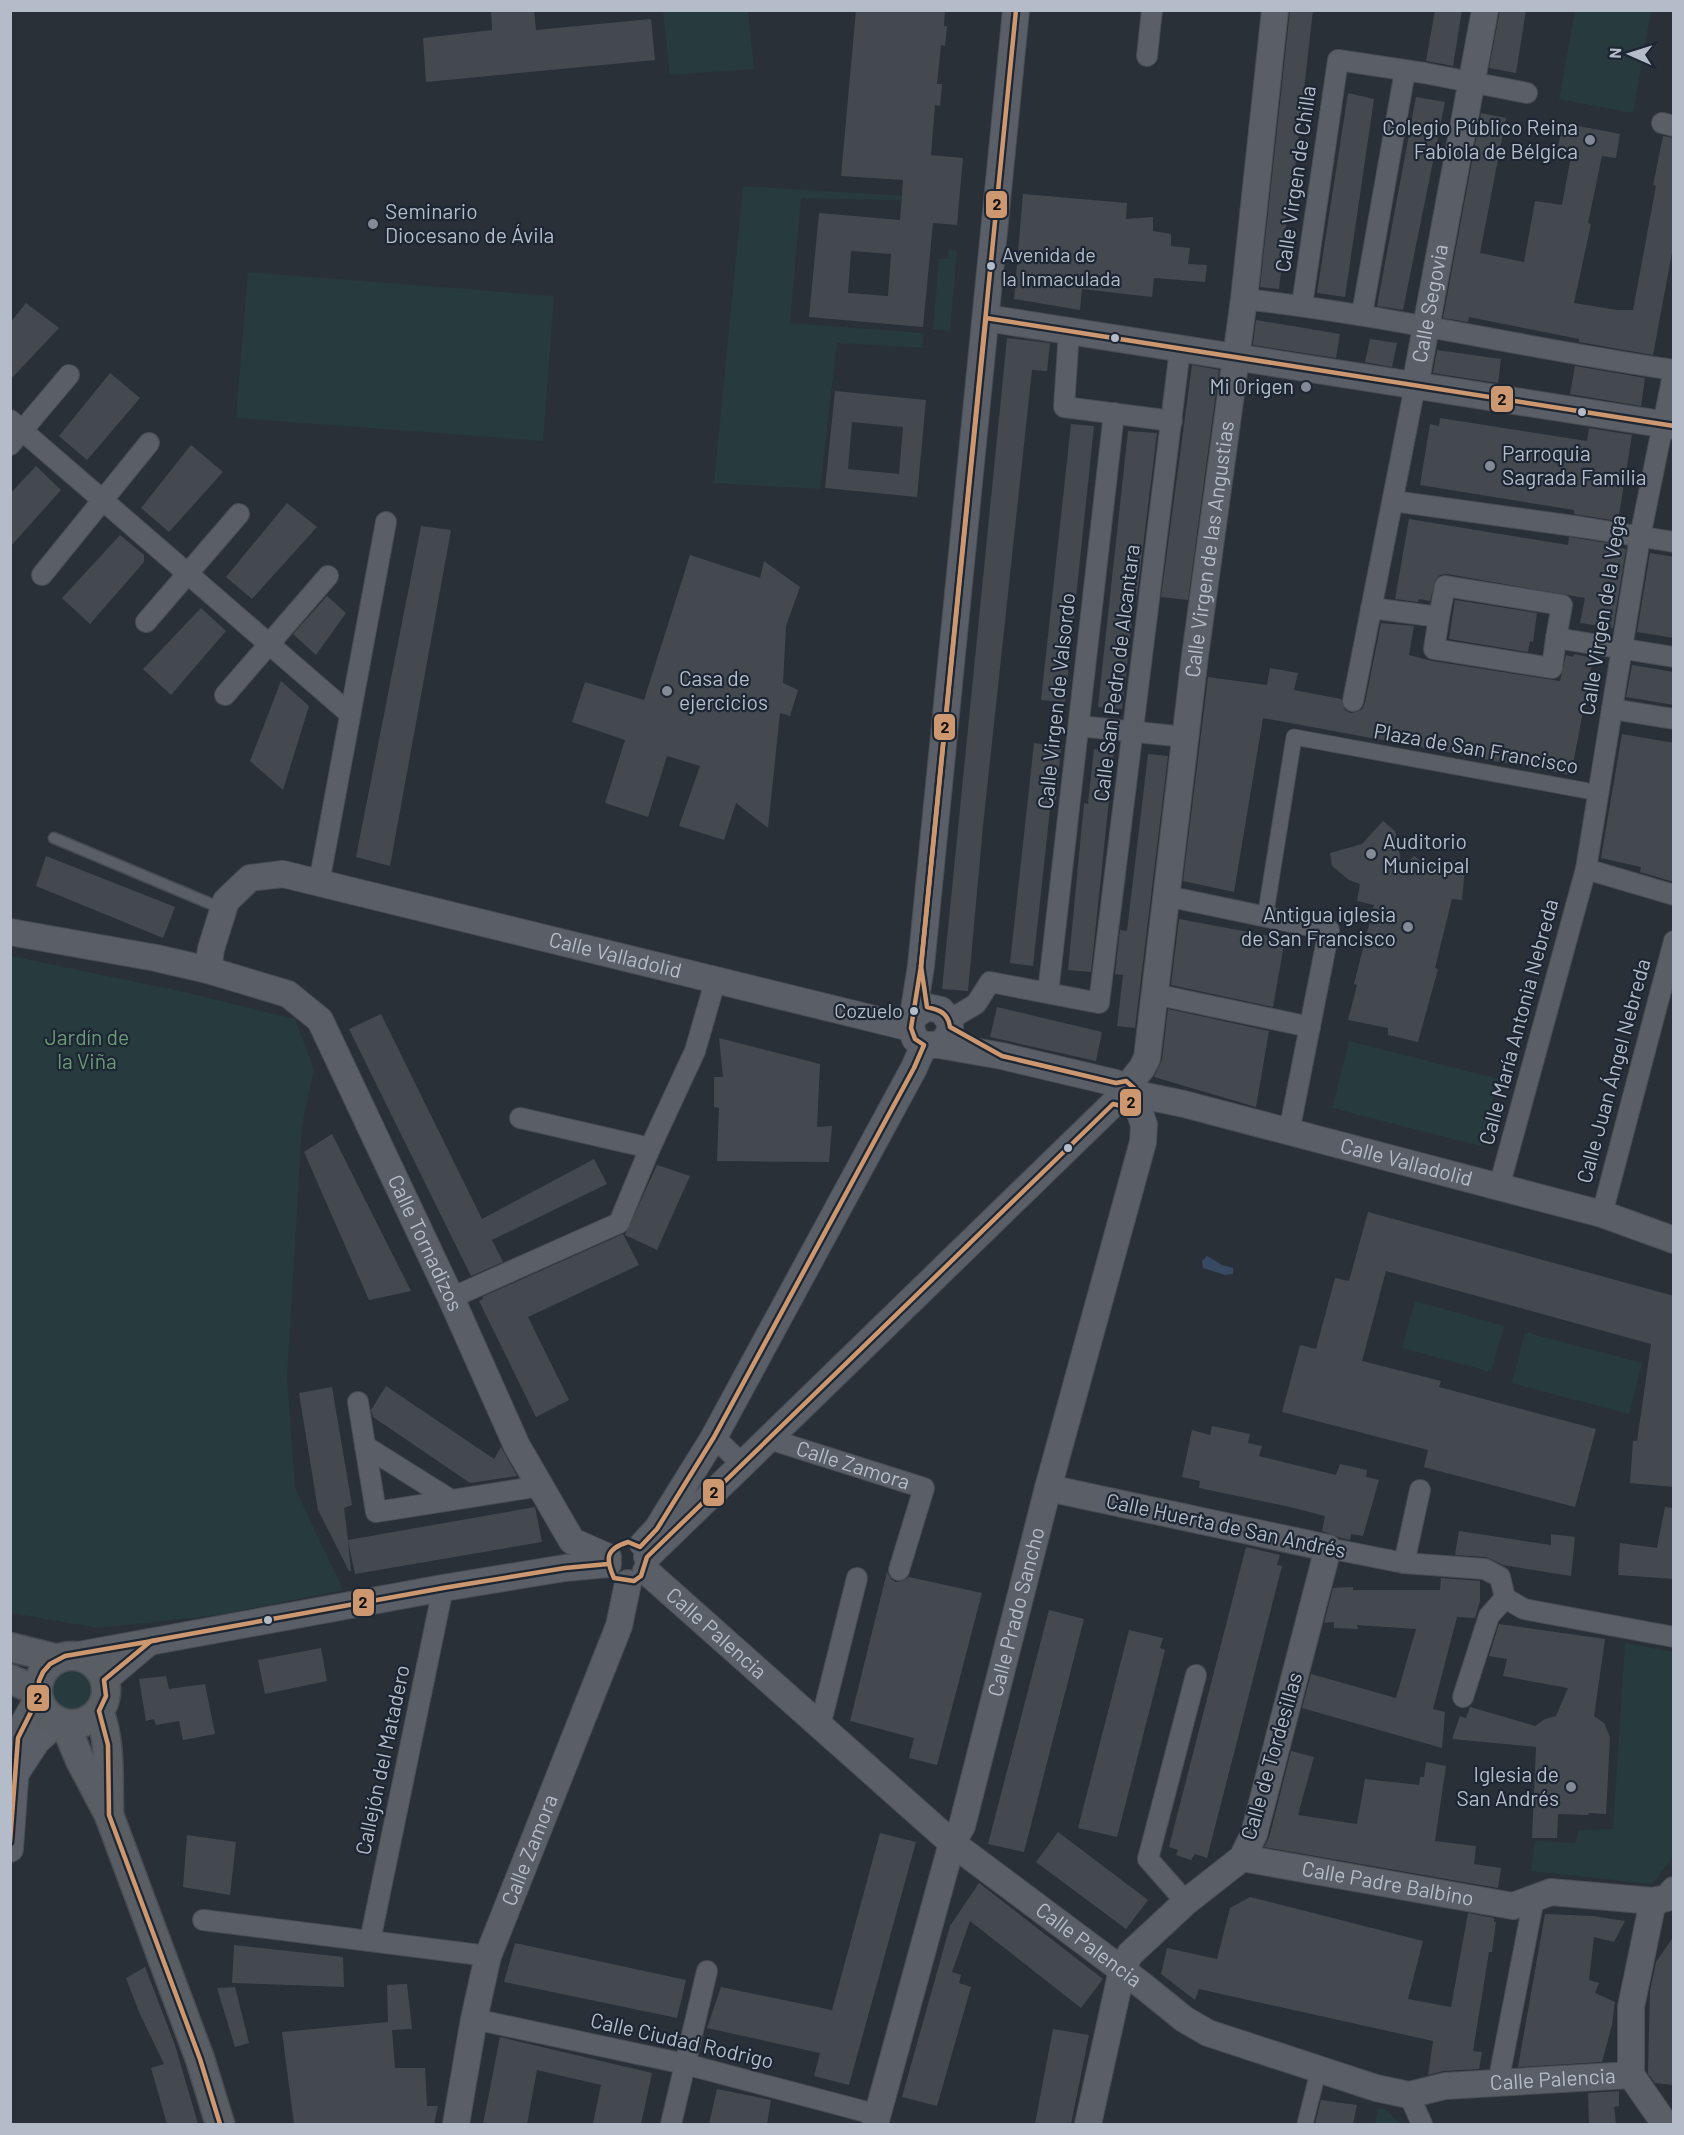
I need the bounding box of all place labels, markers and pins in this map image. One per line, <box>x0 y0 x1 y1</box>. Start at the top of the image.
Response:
place label: Colegio Público Reina Fabiola de Bélgica <box>1382 114 1578 163</box>
marker: Colegio Público Reina Fabiola de Bélgica <box>1583 133 1597 147</box>
place label: Seminario Diocesano de Ávila <box>385 198 554 247</box>
marker: Seminario Diocesano de Ávila <box>366 217 380 231</box>
place label: Avenida de la Inmaculada <box>1002 242 1121 290</box>
marker: Avenida de la Inmaculada <box>985 260 997 272</box>
unlabelled marker <box>1109 332 1121 344</box>
place label: Mi Origen <box>1210 373 1294 398</box>
marker: Mi Origen <box>1299 380 1313 394</box>
unlabelled marker <box>1576 406 1588 418</box>
place label: Parroquia Sagrada Familia <box>1502 440 1647 489</box>
marker: Parroquia Sagrada Familia <box>1483 459 1497 473</box>
place label: Casa de ejercicios <box>679 665 768 714</box>
marker: Casa de ejercicios <box>660 684 674 698</box>
place label: Auditorio Municipal <box>1383 828 1469 877</box>
marker: Auditorio Municipal <box>1364 847 1378 861</box>
place label: Antigua iglesia de San Francisco <box>1241 901 1396 950</box>
marker: Antigua iglesia de San Francisco <box>1401 920 1415 934</box>
place label: Cozuelo <box>834 998 903 1022</box>
marker: Cozuelo <box>908 1005 920 1017</box>
unlabelled marker <box>1062 1142 1074 1154</box>
unlabelled marker <box>262 1614 274 1626</box>
place label: Iglesia de San Andrés <box>1456 1761 1559 1810</box>
marker: Iglesia de San Andrés <box>1564 1780 1578 1794</box>

